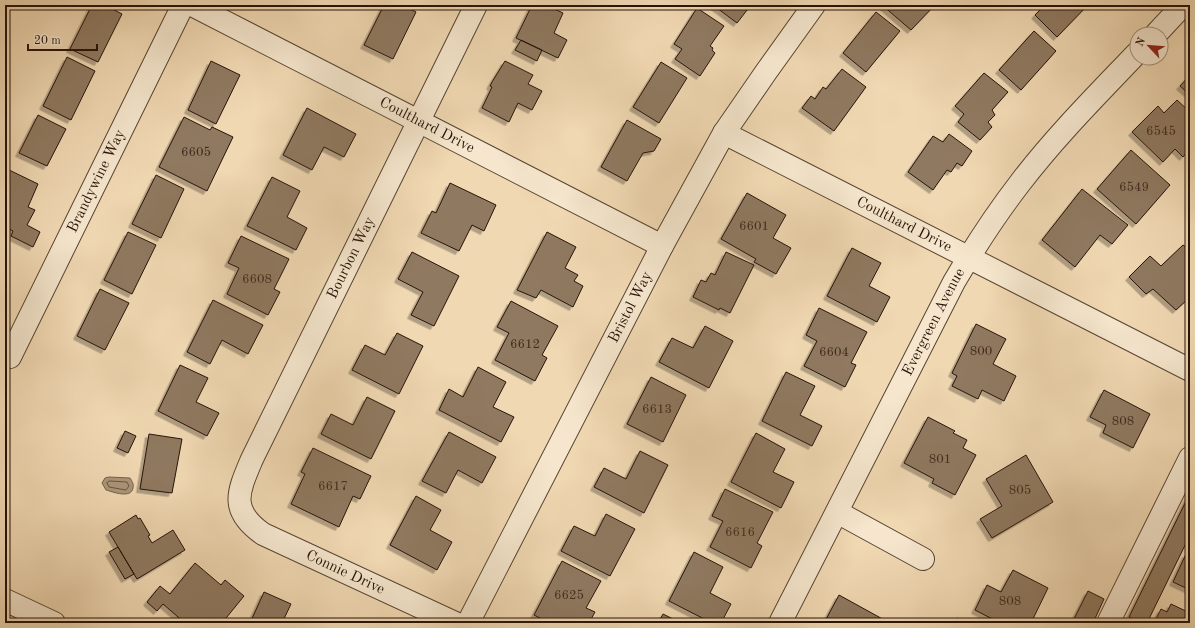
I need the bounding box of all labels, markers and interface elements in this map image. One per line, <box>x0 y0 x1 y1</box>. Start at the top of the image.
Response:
scale bar <box>28 26 97 52</box>
north arrow <box>1129 26 1169 66</box>
text: 20 m <box>34 35 61 47</box>
text: N <box>1135 36 1148 48</box>
street label: Coulthard Drive <box>377 95 477 156</box>
house number: 6545 <box>1146 125 1176 138</box>
street label: Brandywine Way <box>65 127 128 235</box>
house number: 6605 <box>181 146 211 159</box>
house number: 6549 <box>1119 181 1149 194</box>
street label: Coulthard Drive <box>854 194 954 255</box>
street label: Bourbon Way <box>325 214 378 301</box>
house number: 6601 <box>739 220 769 233</box>
street label: Evergreen Avenue <box>900 266 968 378</box>
street label: Bristol Way <box>606 269 655 345</box>
house number: 6608 <box>242 273 272 286</box>
house number: 6612 <box>510 338 540 351</box>
house number: 800 <box>970 345 992 358</box>
house number: 6604 <box>819 346 849 359</box>
house number: 6613 <box>642 403 672 416</box>
house number: 808 <box>1112 415 1134 428</box>
house number: 801 <box>929 453 951 466</box>
house number: 6617 <box>318 480 348 493</box>
house number: 805 <box>1009 484 1031 497</box>
house number: 6616 <box>725 526 755 539</box>
street label: Connie Drive <box>303 548 387 598</box>
house number: 6625 <box>554 589 584 602</box>
house number: 808 <box>999 595 1021 608</box>

